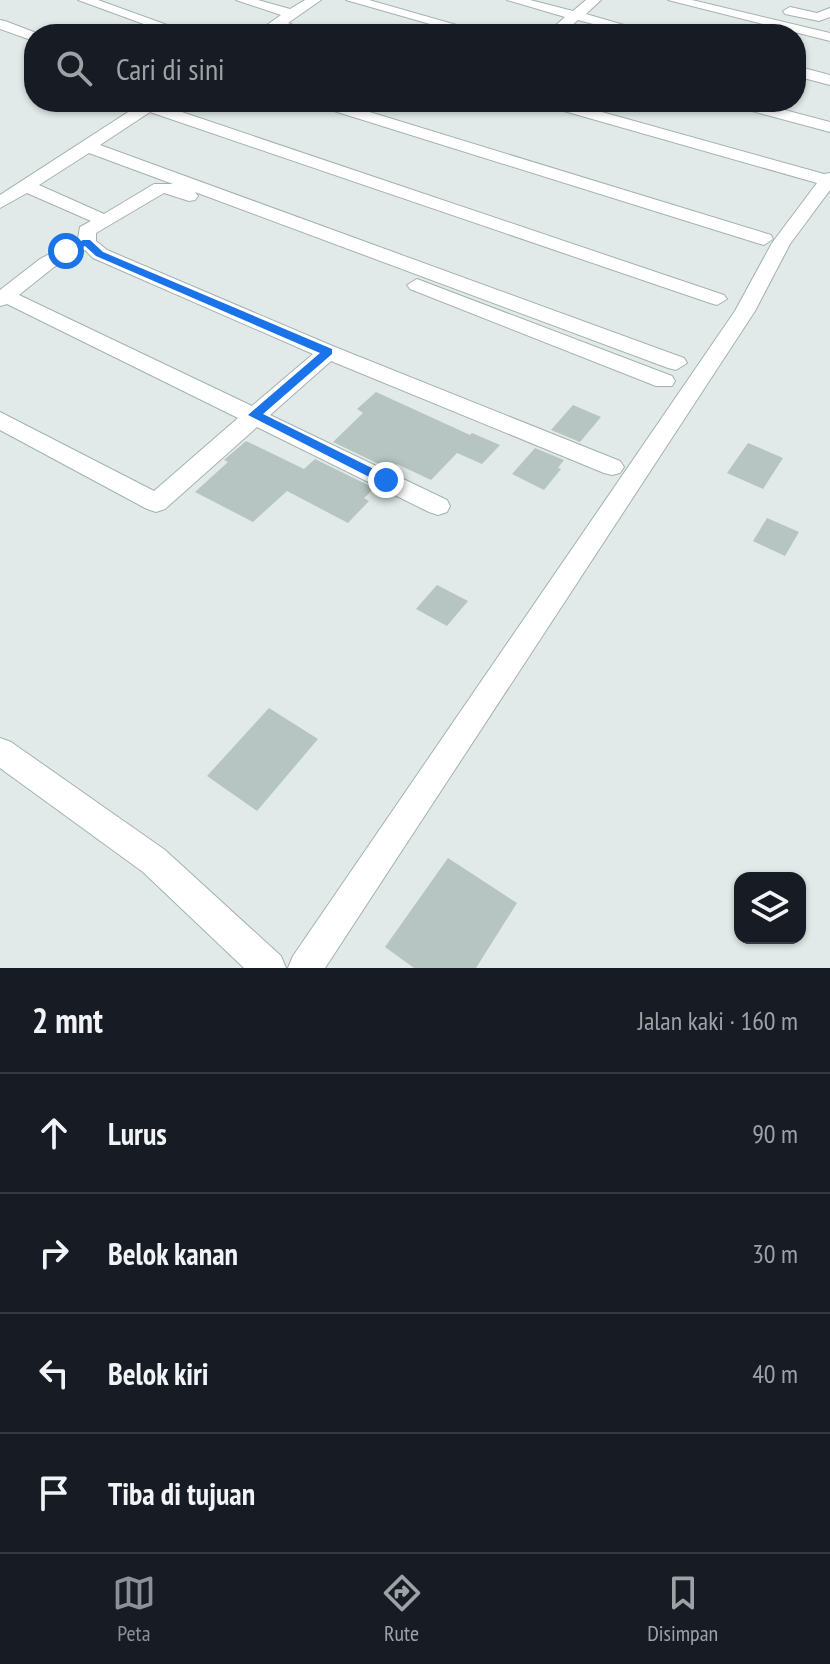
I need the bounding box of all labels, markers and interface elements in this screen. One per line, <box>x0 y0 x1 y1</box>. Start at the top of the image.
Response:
search box <box>24 24 806 112</box>
icon: search <box>52 46 96 90</box>
text: Cari di sini <box>116 49 225 88</box>
route start <box>48 233 84 269</box>
route end <box>368 462 404 498</box>
map controls <box>734 872 806 944</box>
button: layers <box>734 872 806 944</box>
text: 2 mnt <box>32 998 103 1042</box>
text: Jalan kaki · 160 m <box>638 1004 798 1037</box>
icon: ahead <box>32 1111 76 1155</box>
text: Lurus <box>108 1114 167 1153</box>
text: 90 m <box>752 1117 798 1150</box>
icon: right <box>32 1231 76 1275</box>
text: Belok kanan <box>108 1234 238 1273</box>
text: 30 m <box>752 1237 798 1270</box>
icon: left <box>32 1351 76 1395</box>
text: Belok kiri <box>108 1354 209 1393</box>
text: 40 m <box>752 1357 798 1390</box>
icon: arrive <box>32 1471 76 1515</box>
text: Tiba di tujuan <box>108 1474 255 1513</box>
tab: Peta <box>112 1571 156 1647</box>
tab: Rute <box>380 1571 424 1647</box>
tab: Disimpan <box>647 1571 718 1647</box>

